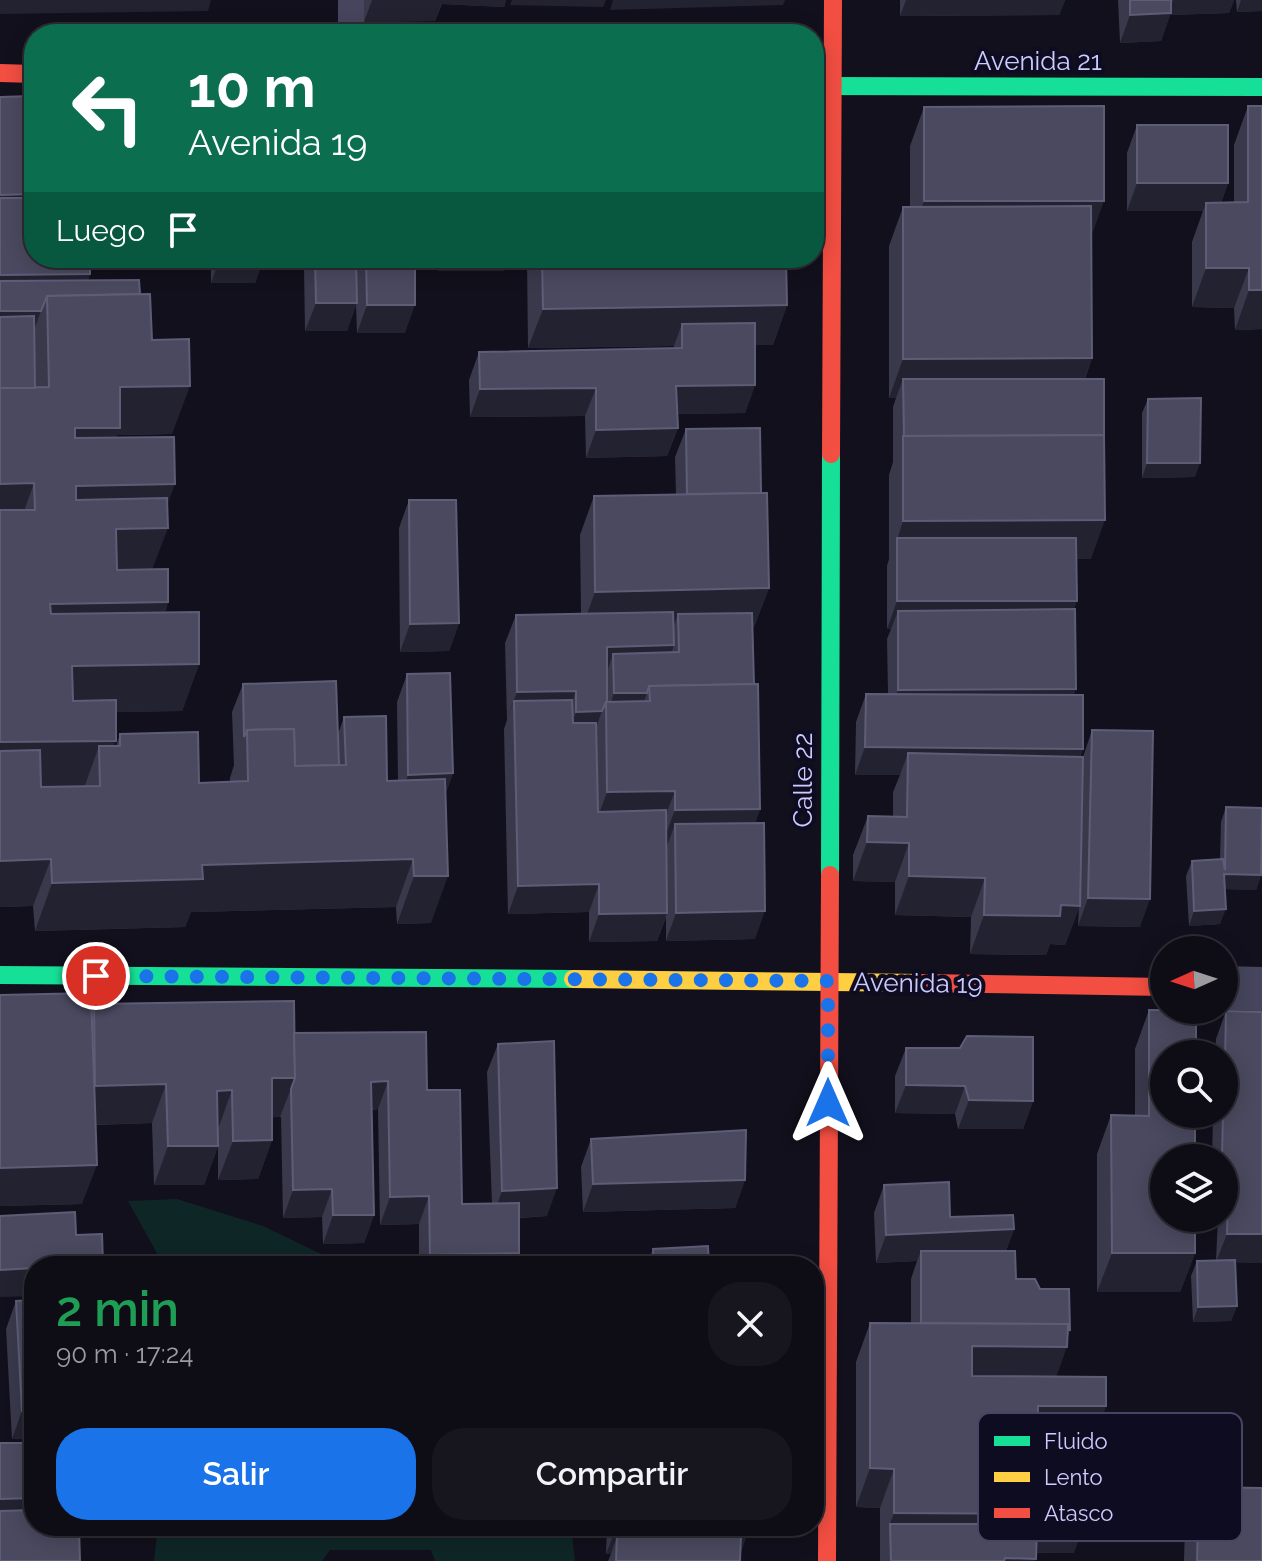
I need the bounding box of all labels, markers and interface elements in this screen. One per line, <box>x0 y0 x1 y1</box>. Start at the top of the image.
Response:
street label: Avenida 21 <box>974 46 1102 76</box>
text: 10 m <box>188 54 316 120</box>
icon: left <box>56 56 160 160</box>
text: Avenida 19 <box>188 121 367 163</box>
icon: arrive <box>161 208 205 252</box>
text: Luego <box>56 213 145 248</box>
street label: Calle 22 <box>788 732 818 828</box>
north arrow <box>1150 936 1238 1024</box>
map controls <box>1150 936 1238 1232</box>
pin <box>62 942 130 1010</box>
icon: arrive <box>74 954 118 998</box>
street label: Avenida 19 <box>853 967 983 999</box>
button: search <box>1150 1040 1238 1128</box>
position arrow <box>786 1061 870 1145</box>
button: layers <box>1150 1144 1238 1232</box>
text: 2 min <box>56 1281 179 1337</box>
button: close <box>708 1282 792 1366</box>
text: 90 m · 17:24 <box>56 1339 193 1369</box>
legend <box>978 1413 1242 1541</box>
button: Salir <box>56 1428 416 1520</box>
button: Compartir <box>432 1428 792 1520</box>
text: Fluido <box>1044 1428 1108 1454</box>
text: Lento <box>1044 1464 1102 1490</box>
text: Atasco <box>1044 1500 1113 1526</box>

